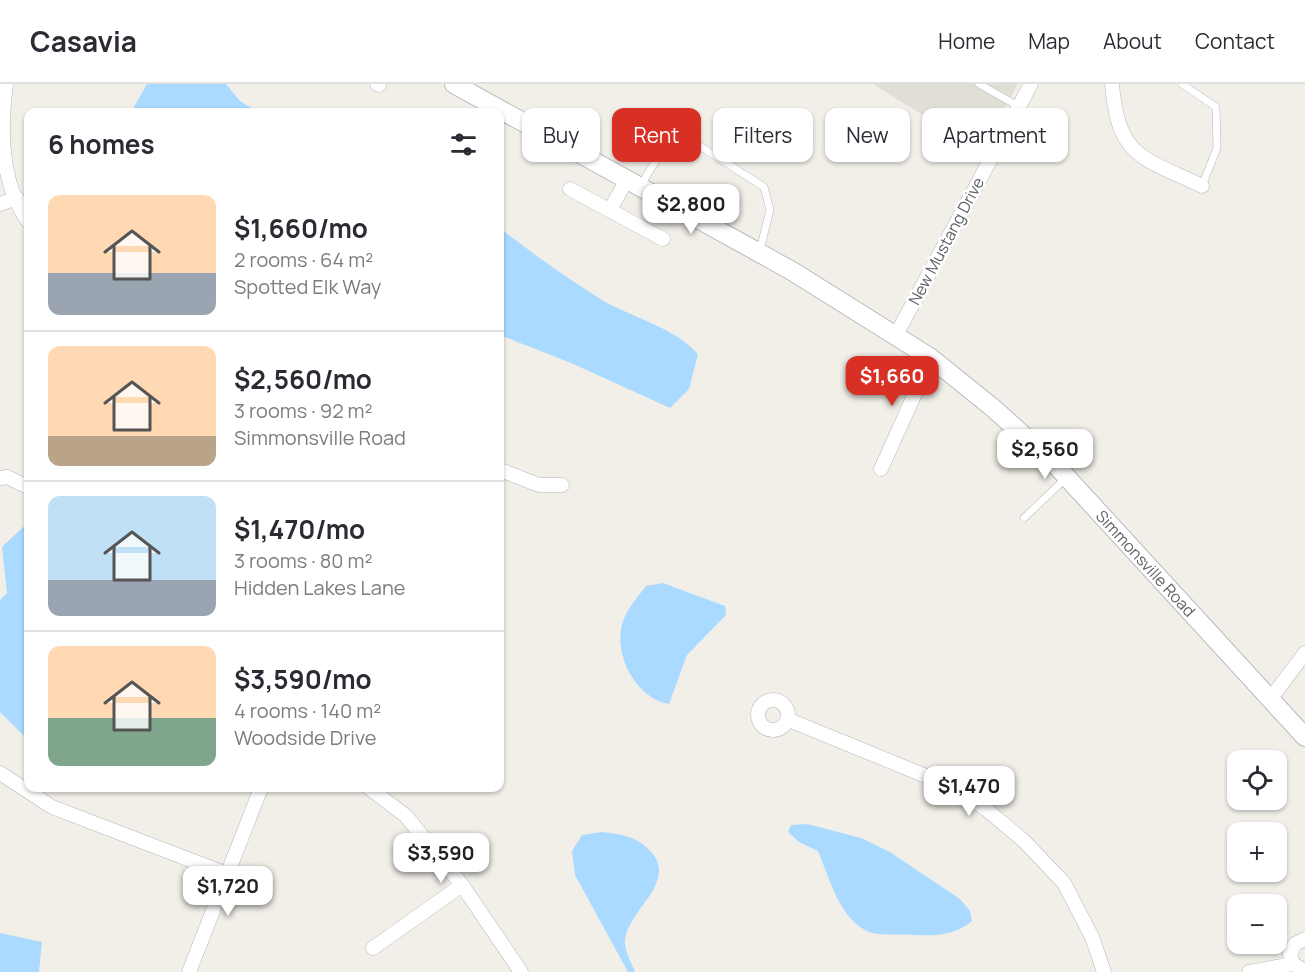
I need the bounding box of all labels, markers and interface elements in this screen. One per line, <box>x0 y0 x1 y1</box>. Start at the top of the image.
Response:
text: Casavia <box>30 22 137 60</box>
text: Home <box>938 27 995 55</box>
text: Map <box>1028 27 1070 55</box>
text: About <box>1103 27 1162 55</box>
text: Contact <box>1195 27 1275 55</box>
chip: Buy <box>522 108 600 162</box>
chip: Rent <box>612 108 701 162</box>
chip: Filters <box>713 108 813 162</box>
chip: New <box>825 108 910 162</box>
chip: Apartment <box>922 108 1068 162</box>
text: 6 homes <box>48 126 155 162</box>
icon: filters <box>447 128 480 161</box>
street label: New Mustang Drive <box>903 173 989 309</box>
pin: $2,800 <box>642 184 740 235</box>
text: $2,800 <box>656 190 726 217</box>
text: $1,660/mo <box>234 210 368 246</box>
icon: home <box>96 219 168 291</box>
text: 2 rooms · 64 m² <box>234 246 373 273</box>
text: Spotted Elk Way <box>234 273 381 300</box>
pin: $1,660 <box>843 356 941 407</box>
text: $2,560/mo <box>234 361 372 397</box>
text: $1,660 <box>860 362 924 389</box>
icon: home <box>96 370 168 442</box>
text: 3 rooms · 92 m² <box>234 397 373 424</box>
text: Simmonsville Road <box>234 424 406 451</box>
pin: $2,560 <box>996 429 1094 480</box>
text: $2,560 <box>1011 435 1079 462</box>
street label: Simmonsville Road <box>1091 505 1200 622</box>
text: $1,470/mo <box>234 511 365 547</box>
icon: home <box>96 520 168 592</box>
text: 3 rooms · 80 m² <box>234 547 373 574</box>
text: Hidden Lakes Lane <box>234 574 405 601</box>
text: $3,590/mo <box>234 661 372 697</box>
icon: home <box>96 670 168 742</box>
text: 4 rooms · 140 m² <box>234 697 381 724</box>
text: Woodside Drive <box>234 724 377 751</box>
map controls <box>1227 750 1287 954</box>
button: locate <box>1227 750 1287 810</box>
pin: $1,470 <box>920 766 1018 817</box>
text: $1,470 <box>938 772 1000 799</box>
button: + <box>1227 822 1287 882</box>
pin: $3,590 <box>392 833 490 884</box>
text: $3,590 <box>407 839 475 866</box>
pin: $1,720 <box>179 866 277 917</box>
text: $1,720 <box>197 872 259 899</box>
button: − <box>1227 894 1287 954</box>

